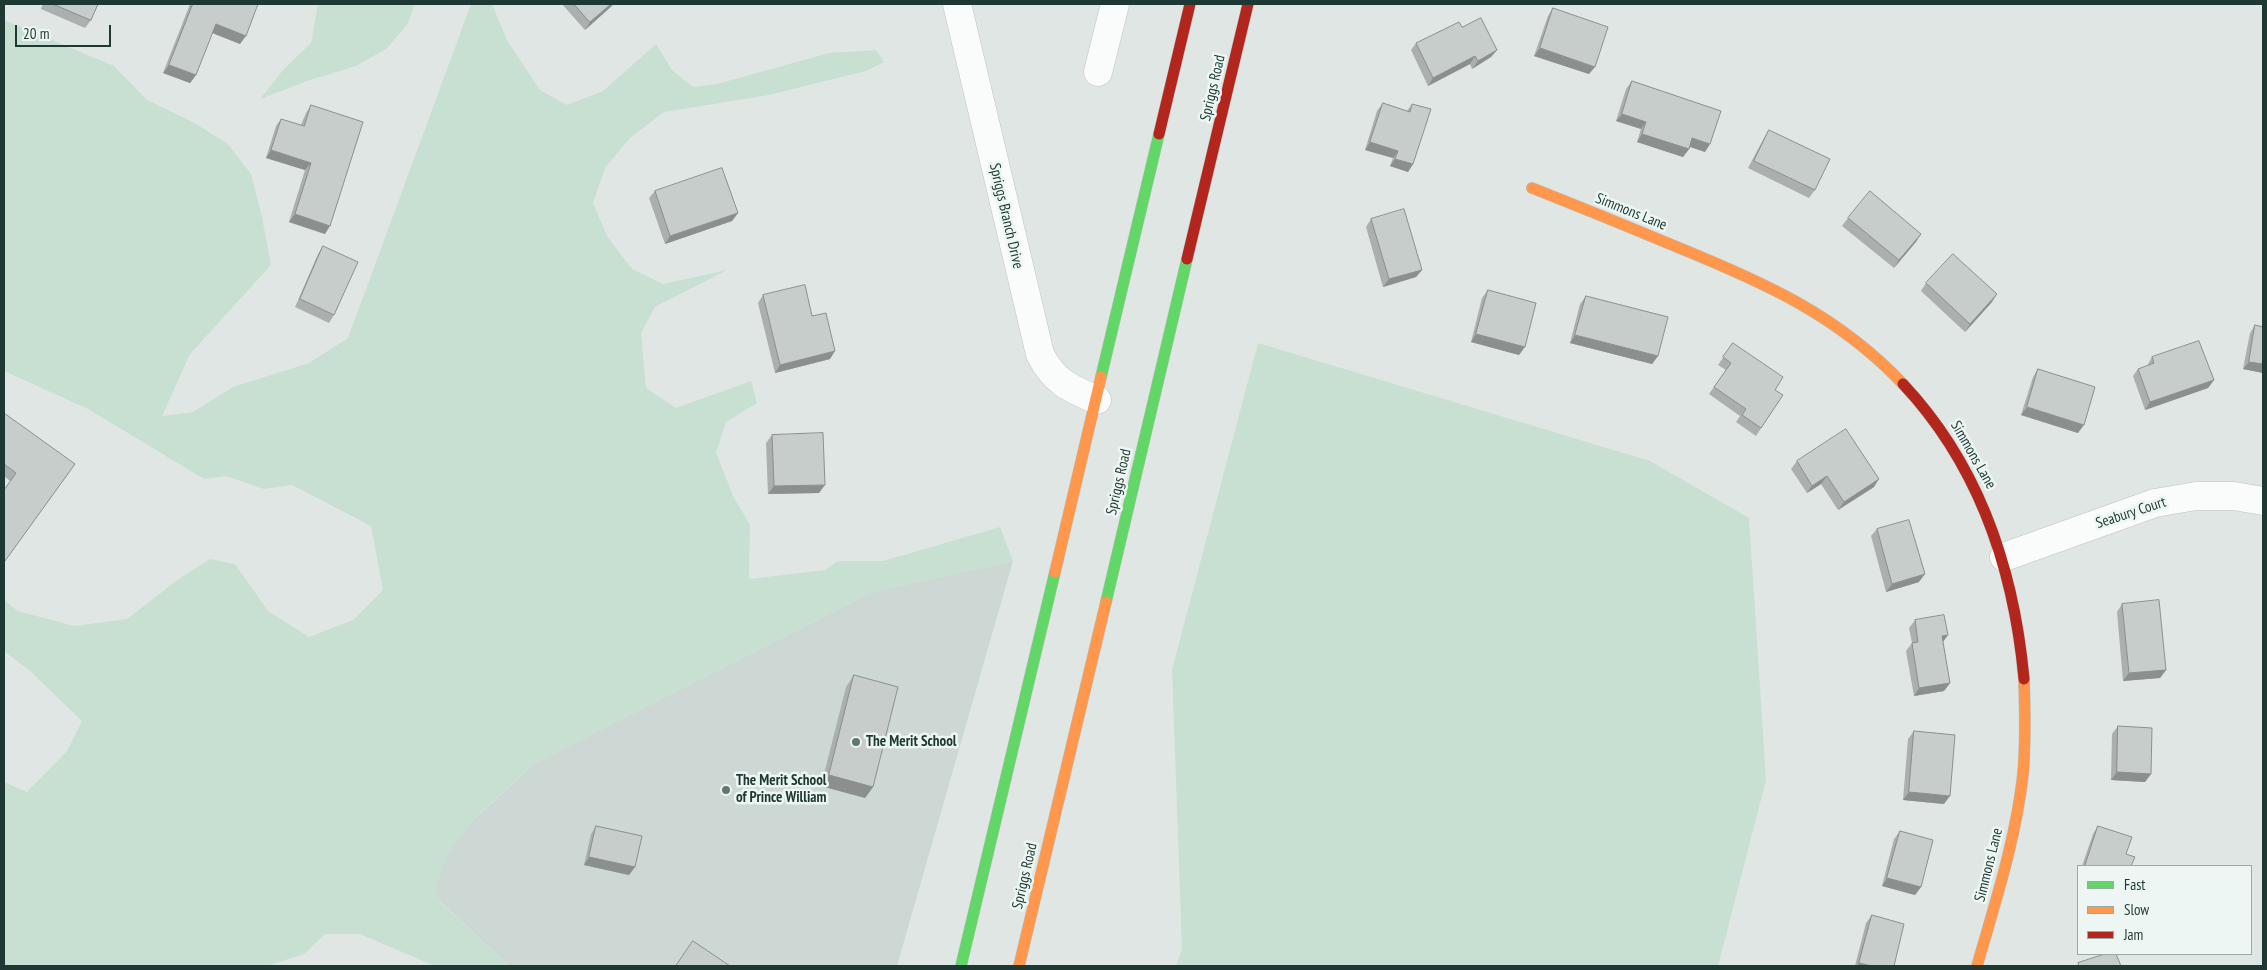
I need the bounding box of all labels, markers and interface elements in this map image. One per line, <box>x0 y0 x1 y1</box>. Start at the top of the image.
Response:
scale bar <box>18 15 114 47</box>
text: 20 m <box>23 24 49 43</box>
street label: Spriggs Road <box>1197 53 1229 123</box>
street label: Spriggs Branch Drive <box>985 162 1027 270</box>
street label: Simmons Lane <box>1593 190 1669 234</box>
street label: Simmons Lane <box>1946 418 2000 492</box>
street label: Spriggs Road <box>1103 447 1135 517</box>
street label: Seabury Court <box>2094 493 2168 533</box>
place label: The Merit School <box>866 733 956 751</box>
marker: The Merit School <box>850 736 862 748</box>
place label: The Merit School of Prince William <box>736 772 826 807</box>
marker: The Merit School of Prince William <box>720 784 732 796</box>
street label: Simmons Lane <box>1971 826 2007 904</box>
street label: Spriggs Road <box>1009 841 1041 911</box>
legend <box>2077 865 2252 955</box>
text: Fast <box>2124 875 2145 894</box>
text: Slow <box>2124 900 2149 919</box>
text: Jam <box>2124 925 2143 944</box>

